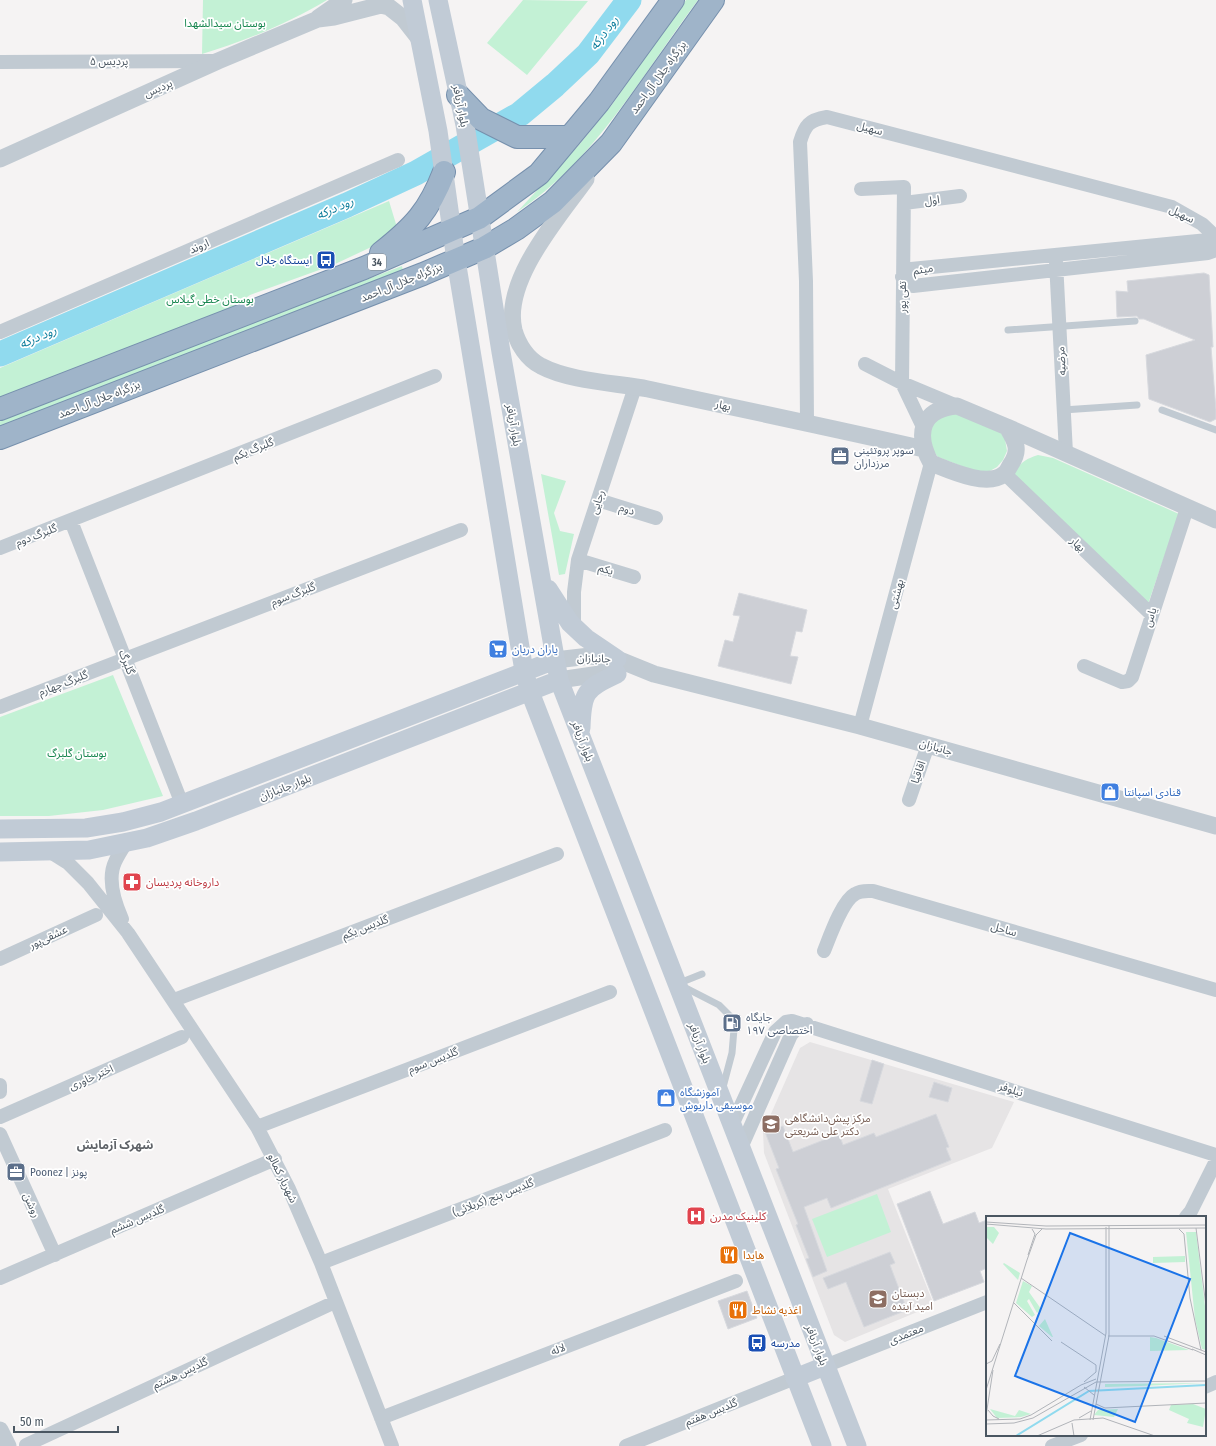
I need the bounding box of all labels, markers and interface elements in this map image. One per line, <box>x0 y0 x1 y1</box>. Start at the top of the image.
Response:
water label: رود درکه <box>587 13 622 53</box>
park label: بوستان سیدالشهدا <box>184 17 266 30</box>
street label: بزرگراه جلال آل احمد <box>628 38 689 116</box>
street label: پردیس ۵ <box>90 55 128 69</box>
street label: پردیس <box>142 76 175 101</box>
street label: بلوار آریافر <box>450 83 471 128</box>
street label: سهیل <box>855 119 885 138</box>
street label: اول <box>924 193 940 208</box>
water label: رود درکه <box>314 194 356 222</box>
street label: سهیل <box>1167 203 1197 226</box>
street label: اروند <box>187 236 211 256</box>
bus stop icon: ایستگاه جلال <box>315 249 337 271</box>
place label: ایستگاه جلال <box>256 254 312 267</box>
road number: 34 <box>368 254 386 270</box>
street label: بزرگراه جلال آل احمد <box>359 260 444 305</box>
street label: میثم <box>912 261 935 280</box>
street label: تقی پور <box>896 281 910 314</box>
park label: بوستان خطی گیلاس <box>166 293 254 306</box>
water label: رود درکه <box>17 323 59 351</box>
street label: مرضیه <box>1054 346 1069 376</box>
street label: بزرگراه جلال آل احمد <box>56 378 142 421</box>
street label: بهار <box>713 397 732 414</box>
street label: بلوار آریافر <box>503 402 524 447</box>
street label: گلبرگ یکم <box>231 435 277 465</box>
place label: سوپر پروتئینی مرزداران <box>854 444 914 470</box>
office icon: سوپر پروتئینی مرزداران <box>829 445 851 467</box>
street label: رجایی <box>587 488 608 516</box>
street label: دوم <box>617 501 636 519</box>
street label: گلبرگ دوم <box>14 521 59 550</box>
street label: بهار <box>1067 534 1088 555</box>
street label: یکم <box>596 561 615 580</box>
street label: بهشتی <box>886 578 907 610</box>
street label: گلبرگ سوم <box>269 580 318 610</box>
street label: یاس <box>1141 606 1160 629</box>
supermarket icon: یاران دریان <box>487 638 509 660</box>
place label: یاران دریان <box>512 643 558 656</box>
street label: گلبرگ <box>116 648 137 677</box>
street label: جانبازان <box>577 651 611 666</box>
street label: گلبرگ چهارم <box>37 668 91 700</box>
street label: بلوار آریافر <box>568 718 596 764</box>
street label: جانبازان <box>918 737 954 759</box>
park label: بوستان گلبرگ <box>47 747 107 760</box>
street label: اقاقیا <box>909 759 928 785</box>
street label: بلوار جانبازان <box>258 772 313 803</box>
shop icon: قنادی اسپانتا <box>1099 781 1121 803</box>
place label: قنادی اسپانتا <box>1124 786 1181 800</box>
pharmacy icon: داروخانه پردیسان <box>121 871 143 893</box>
place label: داروخانه پردیسان <box>146 876 219 890</box>
street label: گلدیس یکم <box>340 913 391 944</box>
street label: ساحل <box>989 920 1019 939</box>
street label: عشقی‌پور <box>26 923 70 953</box>
place label: جایگاه اختصاصی ۱۹۷ <box>746 1011 812 1037</box>
fuel station icon: جایگاه اختصاصی ۱۹۷ <box>721 1012 743 1034</box>
street label: بلوار آریافر <box>685 1020 713 1066</box>
street label: گلدیس سوم <box>406 1045 461 1077</box>
street label: اختر خاوری <box>67 1062 115 1093</box>
street label: نیلوفر <box>996 1079 1025 1100</box>
place label: آموزشگاه موسیقی داریوش <box>680 1086 753 1112</box>
shop icon: آموزشگاه موسیقی داریوش <box>655 1087 677 1109</box>
place label: مرکز پیش‌دانشگاهی دکتر علی شریعتی <box>785 1112 871 1138</box>
school or university icon: مرکز پیش‌دانشگاهی دکتر علی شریعتی <box>760 1113 782 1135</box>
district label: شهرک آزمایش <box>77 1138 153 1152</box>
street label: شهریار کمالو <box>265 1151 300 1205</box>
office icon: Poonez | پونز <box>5 1161 27 1183</box>
place label: Poonez | پونز <box>30 1166 87 1180</box>
street label: گلدیس پنج (کربلائی) <box>451 1176 536 1220</box>
street label: روشن <box>20 1191 43 1220</box>
street label: گلدیس ششم <box>108 1202 167 1239</box>
hospital icon: کلینیک مدرن <box>685 1205 707 1227</box>
place label: کلینیک مدرن <box>710 1210 767 1223</box>
inset map <box>986 1216 1206 1436</box>
restaurant icon: هایدا <box>718 1244 740 1266</box>
place label: هایدا <box>743 1249 764 1262</box>
place label: دبستان امید آینده <box>892 1287 933 1313</box>
school or university icon: دبستان امید آینده <box>867 1288 889 1310</box>
restaurant icon: اغذیه نشاط <box>727 1299 749 1321</box>
place label: اغذیه نشاط <box>752 1304 801 1317</box>
street label: بلوار آریافر <box>802 1322 830 1368</box>
street label: معتمدی <box>887 1322 926 1347</box>
bus stop icon: مدرسه <box>746 1332 768 1354</box>
place label: مدرسه <box>771 1337 801 1350</box>
street label: لاله <box>549 1341 567 1358</box>
street label: گلدیس هشتم <box>151 1355 211 1394</box>
street label: گلدیس هفتم <box>683 1396 741 1431</box>
scale bar <box>14 1408 118 1434</box>
text: 50 m <box>20 1415 44 1429</box>

